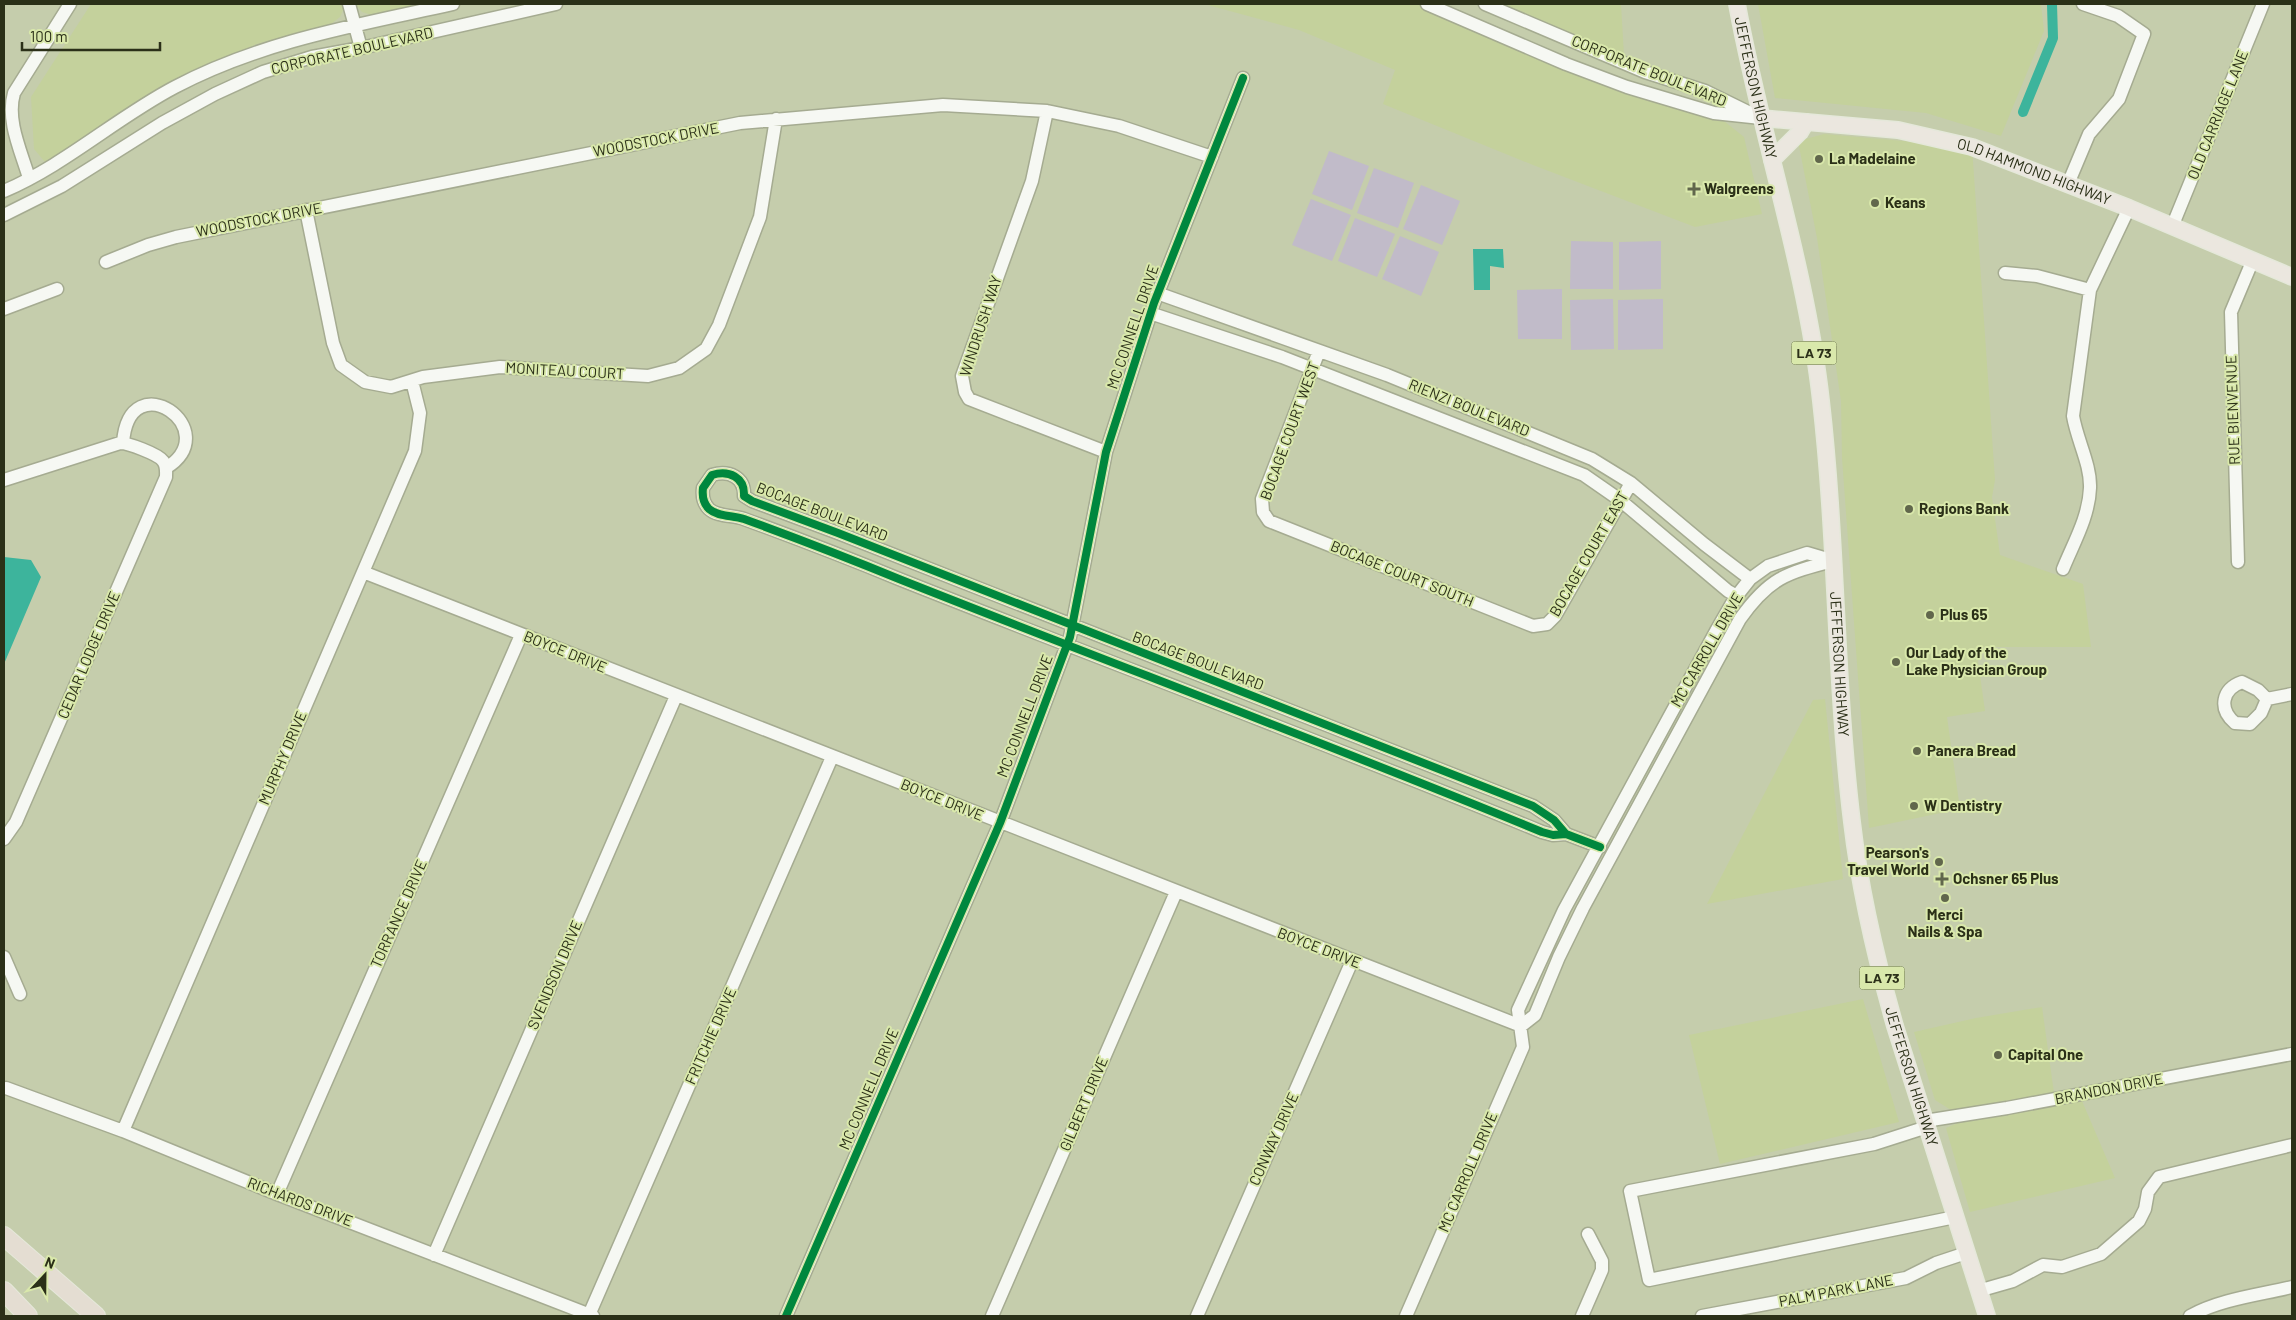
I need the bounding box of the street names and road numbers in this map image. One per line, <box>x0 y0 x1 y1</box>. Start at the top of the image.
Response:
street label: JEFFERSON HIGHWAY <box>1732 15 1781 161</box>
street label: CORPORATE BOULEVARD <box>269 23 434 77</box>
street label: CORPORATE BOULEVARD <box>1569 31 1729 109</box>
street label: OLD CARRIAGE LANE <box>2183 47 2251 182</box>
street label: WOODSTOCK DRIVE <box>591 118 720 160</box>
street label: OLD HAMMOND HIGHWAY <box>1955 134 2114 208</box>
street label: WOODSTOCK DRIVE <box>194 198 323 240</box>
street label: MC CONNELL DRIVE <box>1102 262 1162 391</box>
street label: WINDRUSH WAY <box>955 273 1005 378</box>
road number: LA 73 <box>1792 342 1836 364</box>
street label: RUE BIENVENUE <box>2221 355 2243 465</box>
street label: MONITEAU COURT <box>505 358 625 382</box>
street label: BOCAGE COURT WEST <box>1256 359 1322 502</box>
street label: RIENZI BOULEVARD <box>1406 375 1532 440</box>
street label: BOCAGE BOULEVARD <box>754 478 891 544</box>
street label: BOCAGE COURT EAST <box>1545 488 1631 619</box>
street label: BOCAGE COURT SOUTH <box>1328 536 1477 610</box>
street label: CEDAR LODGE DRIVE <box>53 588 123 721</box>
street label: MC CARROLL DRIVE <box>1666 589 1746 710</box>
street label: JEFFERSON HIGHWAY <box>1827 591 1854 737</box>
street label: BOYCE DRIVE <box>521 626 609 676</box>
street label: BOCAGE BOULEVARD <box>1130 627 1267 693</box>
street label: MC CONNELL DRIVE <box>992 652 1056 780</box>
street label: MURPHY DRIVE <box>254 708 310 807</box>
street label: BOYCE DRIVE <box>898 774 986 824</box>
street label: TORRANCE DRIVE <box>366 857 430 970</box>
street label: SVENDSON DRIVE <box>523 917 585 1032</box>
street label: BOYCE DRIVE <box>1275 923 1364 971</box>
road number: LA 73 <box>1860 966 1904 990</box>
street label: FRITCHIE DRIVE <box>681 984 740 1087</box>
street label: JEFFERSON HIGHWAY <box>1882 1004 1943 1148</box>
street label: MC CONNELL DRIVE <box>834 1025 902 1152</box>
street label: GILBERT DRIVE <box>1055 1054 1111 1154</box>
street label: BRANDON DRIVE <box>2053 1069 2164 1107</box>
street label: CONWAY DRIVE <box>1245 1089 1302 1188</box>
street label: MC CARROLL DRIVE <box>1434 1109 1501 1234</box>
street label: RICHARDS DRIVE <box>245 1173 356 1229</box>
street label: PALM PARK LANE <box>1777 1270 1895 1310</box>

